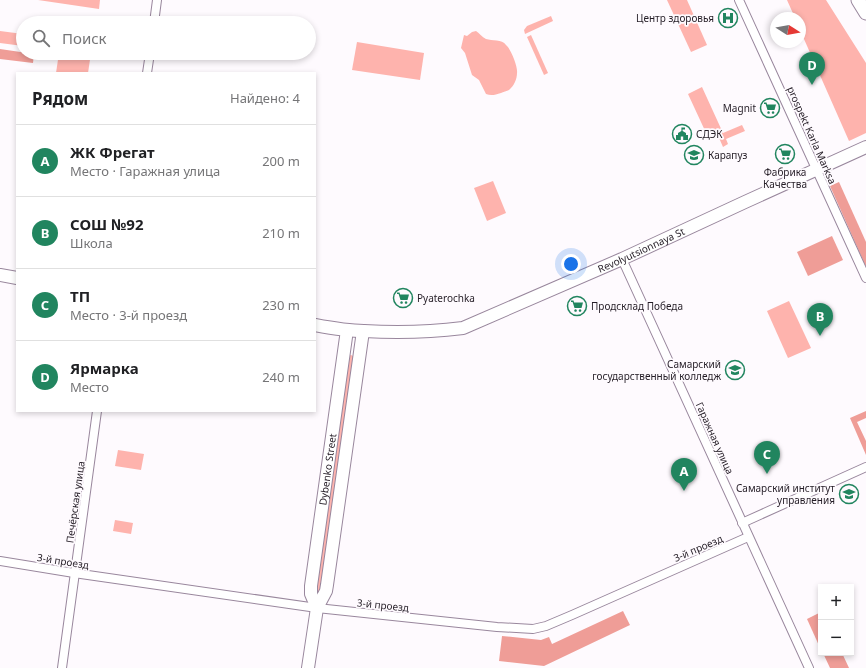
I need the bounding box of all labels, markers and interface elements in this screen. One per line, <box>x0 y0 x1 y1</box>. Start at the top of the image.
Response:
hospital icon: Центр здоровья <box>717 7 739 29</box>
place label: Центр здоровья <box>636 11 714 25</box>
north arrow <box>770 12 806 48</box>
search box <box>16 16 316 60</box>
icon: search <box>30 27 52 49</box>
text: Поиск <box>62 28 107 48</box>
pin: D <box>799 52 825 85</box>
street label: prospekt Karla Marksa <box>784 84 840 186</box>
text: Рядом <box>32 87 88 110</box>
text: Найдено: 4 <box>230 89 300 107</box>
supermarket icon: Magnit <box>759 97 781 119</box>
place label: Magnit <box>723 101 756 115</box>
public building icon: СДЭК <box>671 123 693 145</box>
place label: СДЭК <box>696 127 723 141</box>
text: ЖК Фрегат <box>70 142 155 162</box>
supermarket icon: Фабрика Качества <box>774 143 796 165</box>
school or university icon: Карапуз <box>683 144 705 166</box>
place label: Карапуз <box>708 148 748 162</box>
text: A <box>41 152 50 170</box>
text: 200 m <box>262 152 300 170</box>
text: Место · Гаражная улица <box>70 162 220 180</box>
place label: Фабрика Качества <box>763 165 807 191</box>
text: СОШ №92 <box>70 214 144 234</box>
text: B <box>41 224 49 242</box>
text: 210 m <box>262 224 300 242</box>
street label: Revolyutsionnaya St <box>595 224 687 276</box>
text: Школа <box>70 234 113 252</box>
your location <box>561 254 581 274</box>
text: ТП <box>70 286 90 306</box>
supermarket icon: Pyaterochka <box>392 287 414 309</box>
place label: Pyaterochka <box>417 291 475 305</box>
supermarket icon: Продсклад Победа <box>566 295 588 317</box>
text: C <box>41 296 49 314</box>
text: 230 m <box>262 296 300 314</box>
place label: Продсклад Победа <box>591 299 683 313</box>
pin: B <box>807 303 833 336</box>
text: Место · 3-й проезд <box>70 306 187 324</box>
place label: Самарский государственный колледж <box>592 357 721 383</box>
text: Ярмарка <box>70 358 139 378</box>
school or university icon: Самарский государственный колледж <box>724 359 746 381</box>
text: D <box>40 368 50 386</box>
text: 240 m <box>262 368 300 386</box>
text: Место <box>70 378 109 396</box>
street label: Гаражная улица <box>693 400 737 476</box>
street label: Dybenko Street <box>315 432 339 506</box>
pin: C <box>754 441 780 474</box>
pin: A <box>671 458 697 491</box>
street label: Печёрская улица <box>62 460 88 544</box>
place label: Самарский институт управления <box>736 481 835 507</box>
school or university icon: Самарский институт управления <box>838 483 860 505</box>
street label: 3-й проезд <box>671 531 725 565</box>
street label: 3-й проезд <box>36 550 90 572</box>
map controls <box>818 584 854 656</box>
button: + <box>818 584 854 620</box>
street label: 3-й проезд <box>356 595 410 615</box>
button: − <box>818 620 854 656</box>

